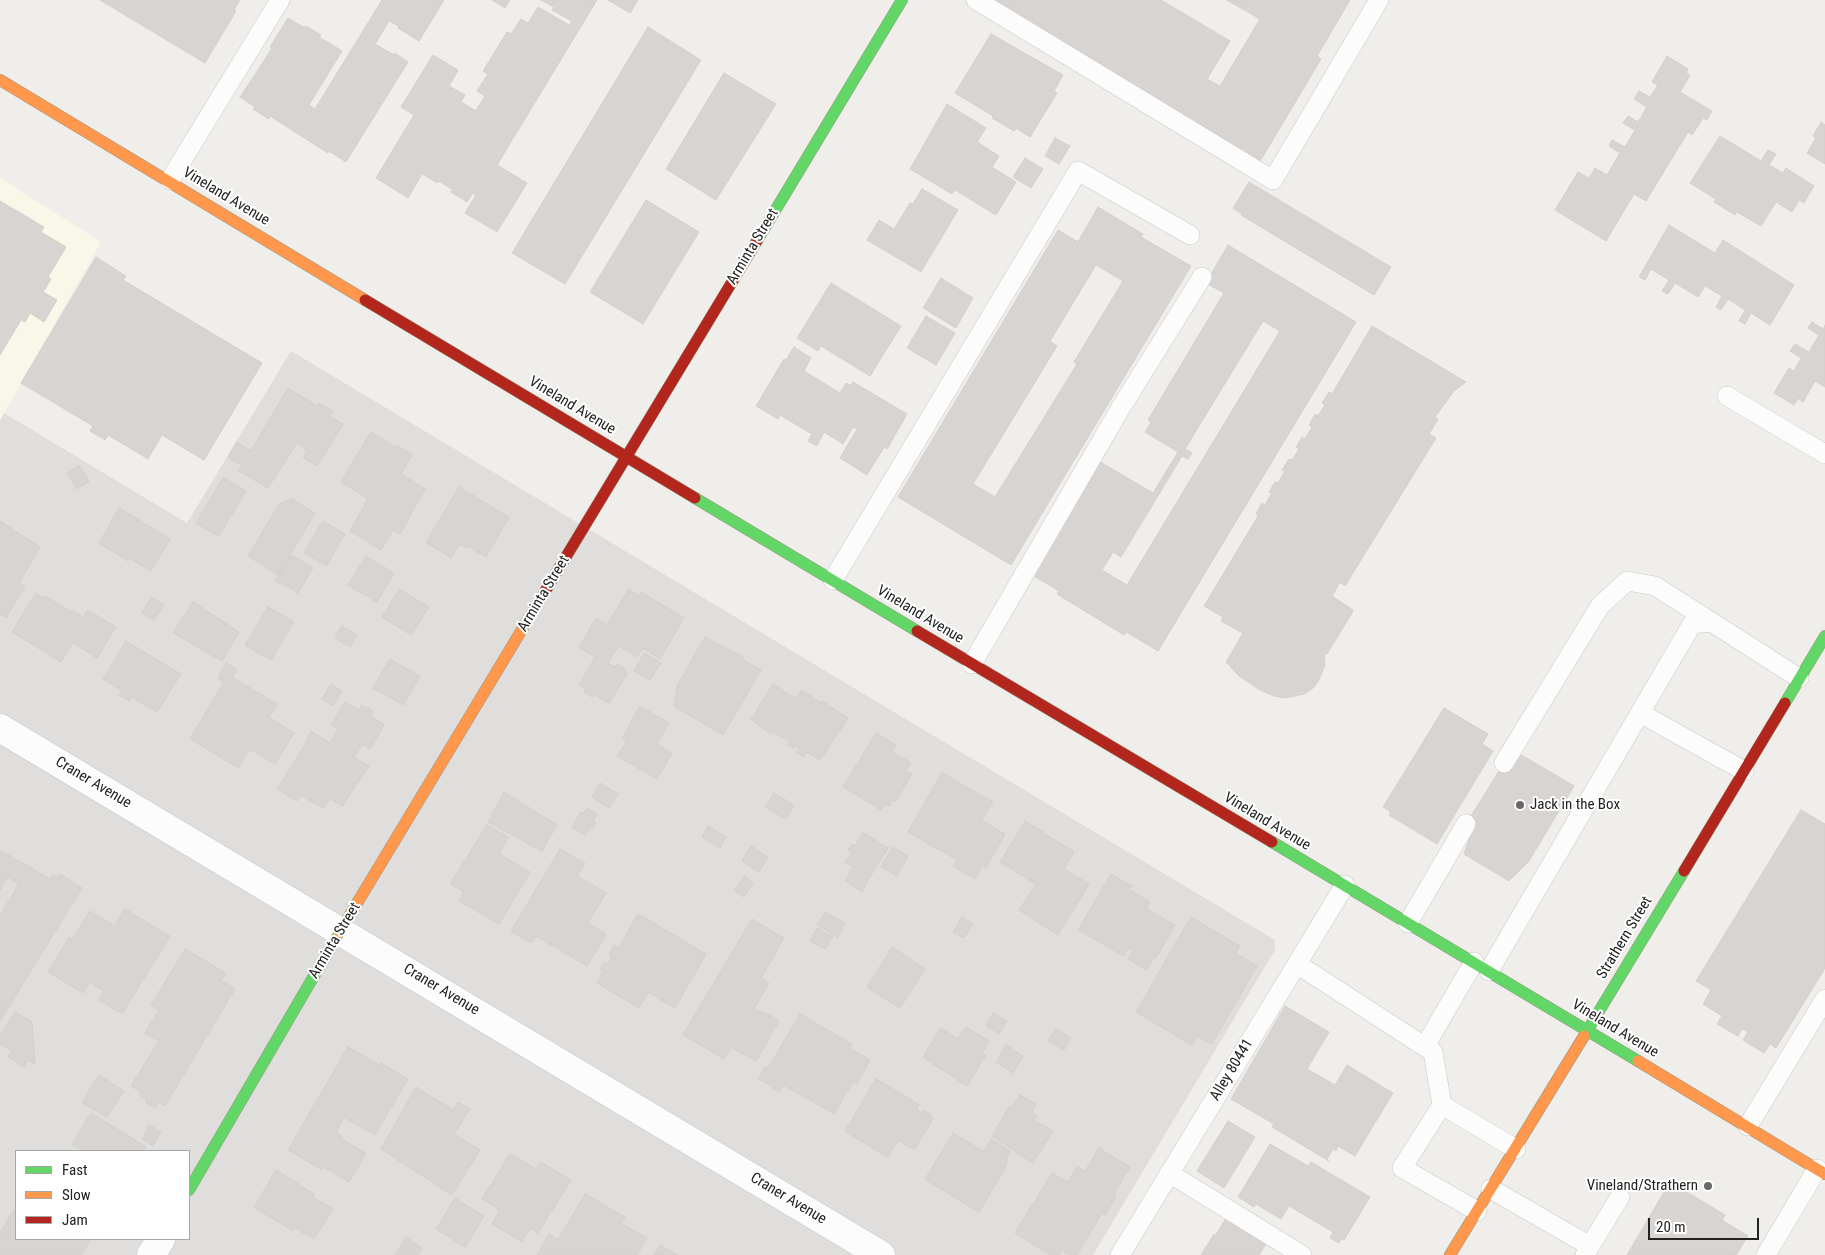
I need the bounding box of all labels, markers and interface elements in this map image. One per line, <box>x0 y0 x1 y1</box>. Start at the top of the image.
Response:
street label: Vineland Avenue <box>179 164 273 230</box>
street label: Arminta Street <box>723 206 783 288</box>
street label: Vineland Avenue <box>525 373 619 439</box>
street label: Arminta Street <box>514 553 574 635</box>
street label: Vineland Avenue <box>873 582 967 648</box>
street label: Craner Avenue <box>52 753 134 813</box>
street label: Vineland Avenue <box>1220 789 1314 855</box>
place label: Jack in the Box <box>1530 796 1620 814</box>
marker: Jack in the Box <box>1514 799 1526 811</box>
street label: Strathern Street <box>1593 894 1657 982</box>
street label: Arminta Street <box>305 900 365 982</box>
street label: Craner Avenue <box>400 960 482 1020</box>
street label: Vineland Avenue <box>1568 996 1662 1062</box>
street label: Alley 80441 <box>1206 1036 1258 1104</box>
legend <box>15 1150 190 1240</box>
text: Fast <box>62 1161 87 1179</box>
street label: Craner Avenue <box>747 1169 829 1229</box>
place label: Vineland/Strathern <box>1587 1177 1698 1195</box>
marker: Vineland/Strathern <box>1702 1180 1714 1192</box>
text: Slow <box>62 1186 91 1204</box>
scale bar <box>1650 1208 1761 1240</box>
text: Jam <box>62 1211 88 1229</box>
text: 20 m <box>1656 1218 1686 1236</box>

